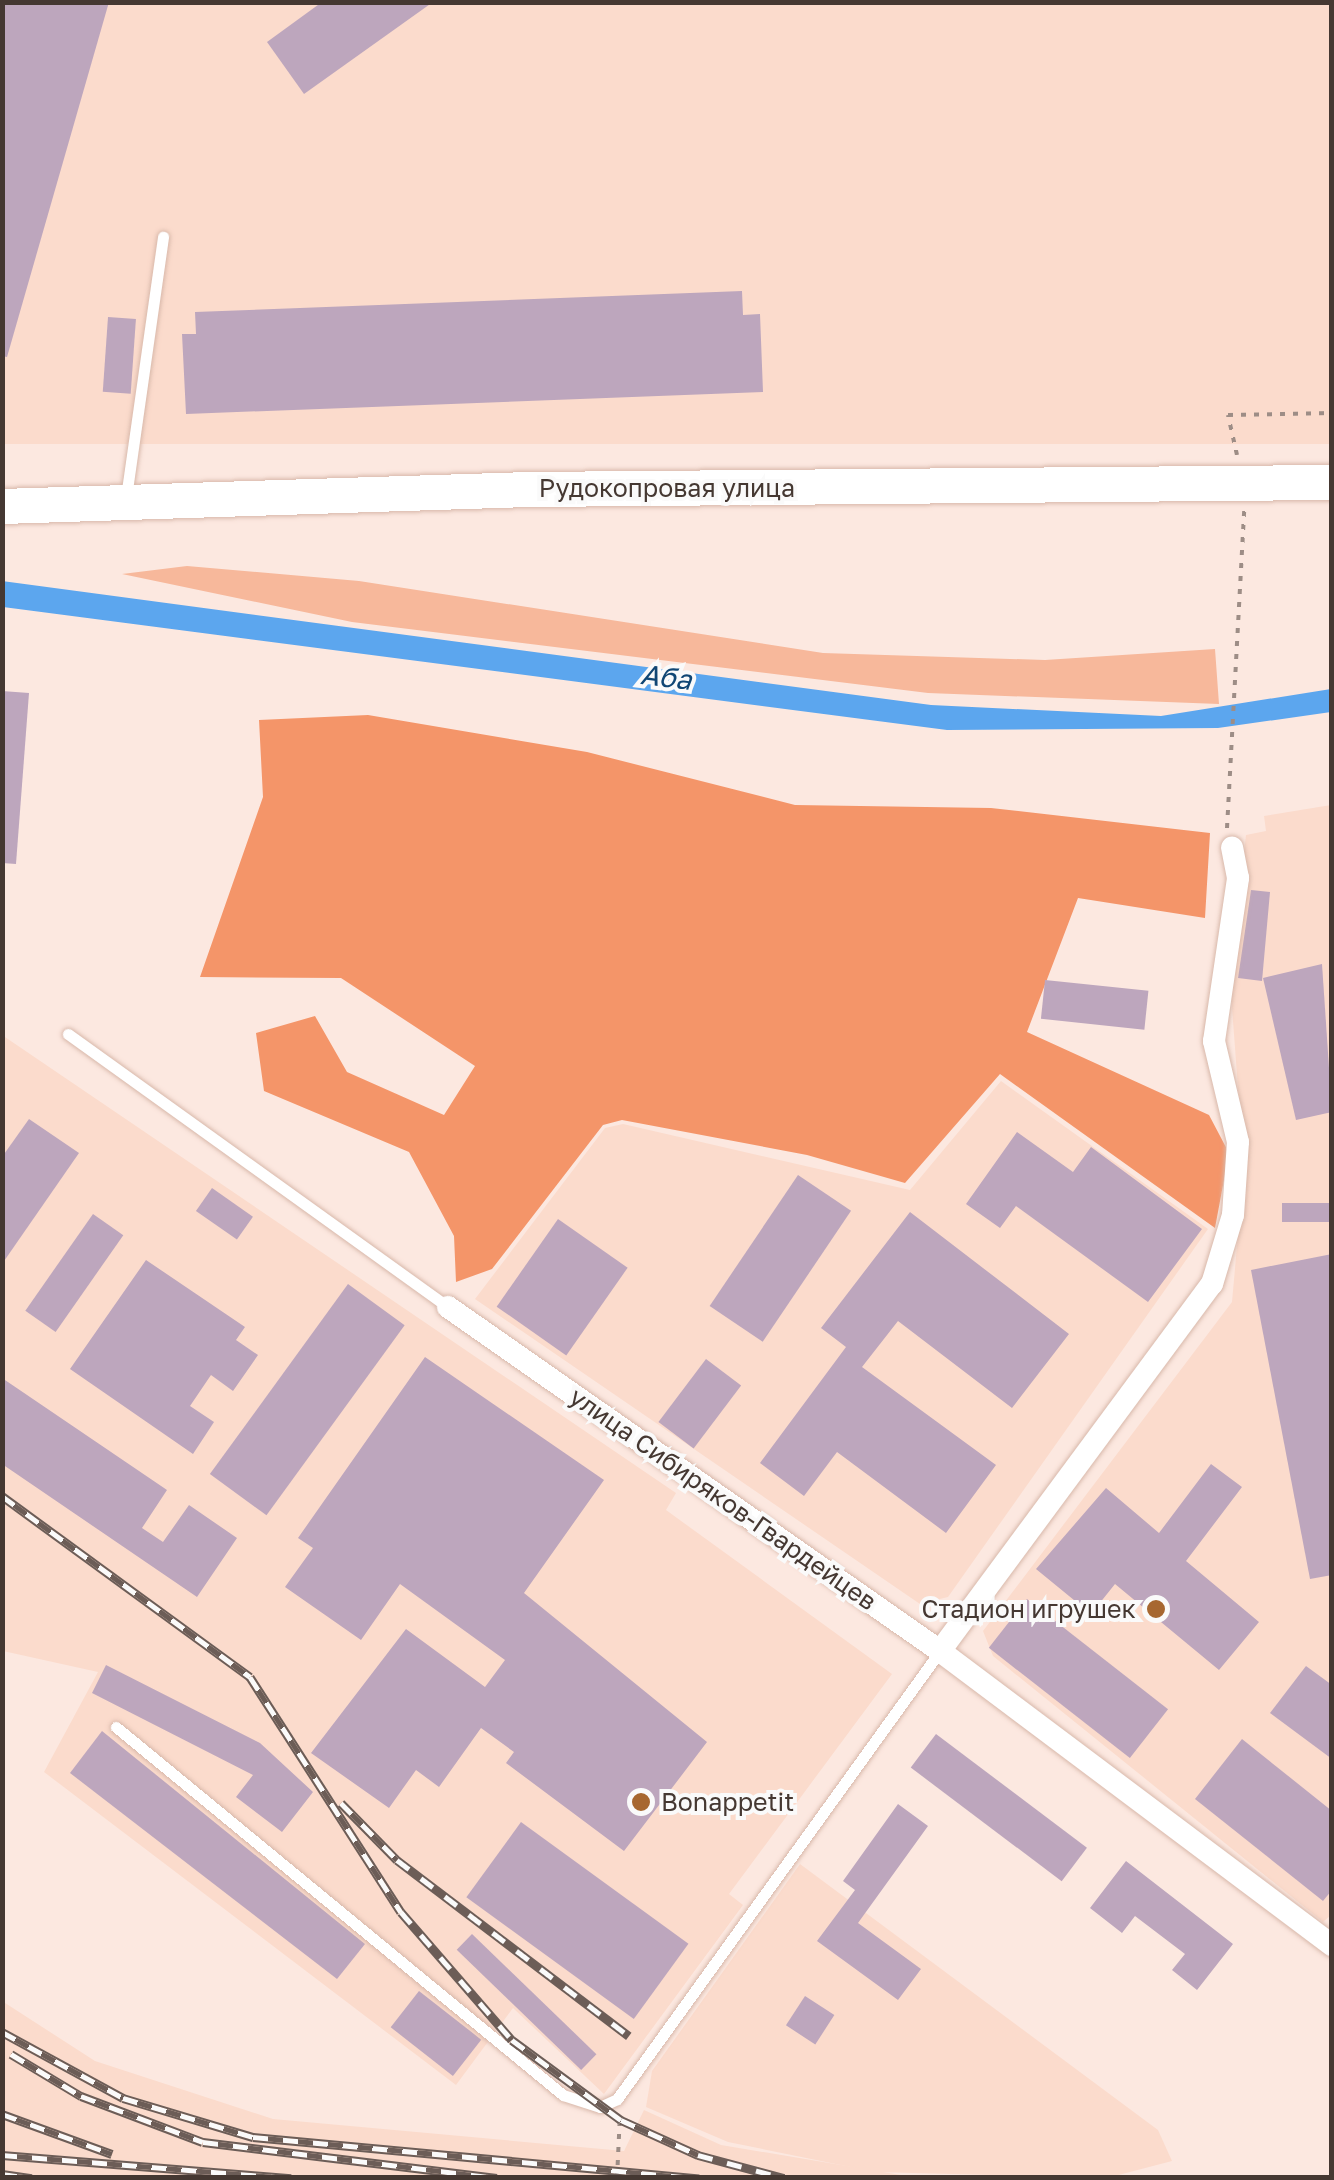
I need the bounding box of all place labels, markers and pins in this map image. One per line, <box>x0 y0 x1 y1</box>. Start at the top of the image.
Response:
place label: Стадион игрушек <box>922 1594 1136 1624</box>
marker: Стадион игрушек <box>1145 1598 1167 1620</box>
place label: Bonappetit <box>661 1787 794 1817</box>
marker: Bonappetit <box>630 1791 652 1813</box>

